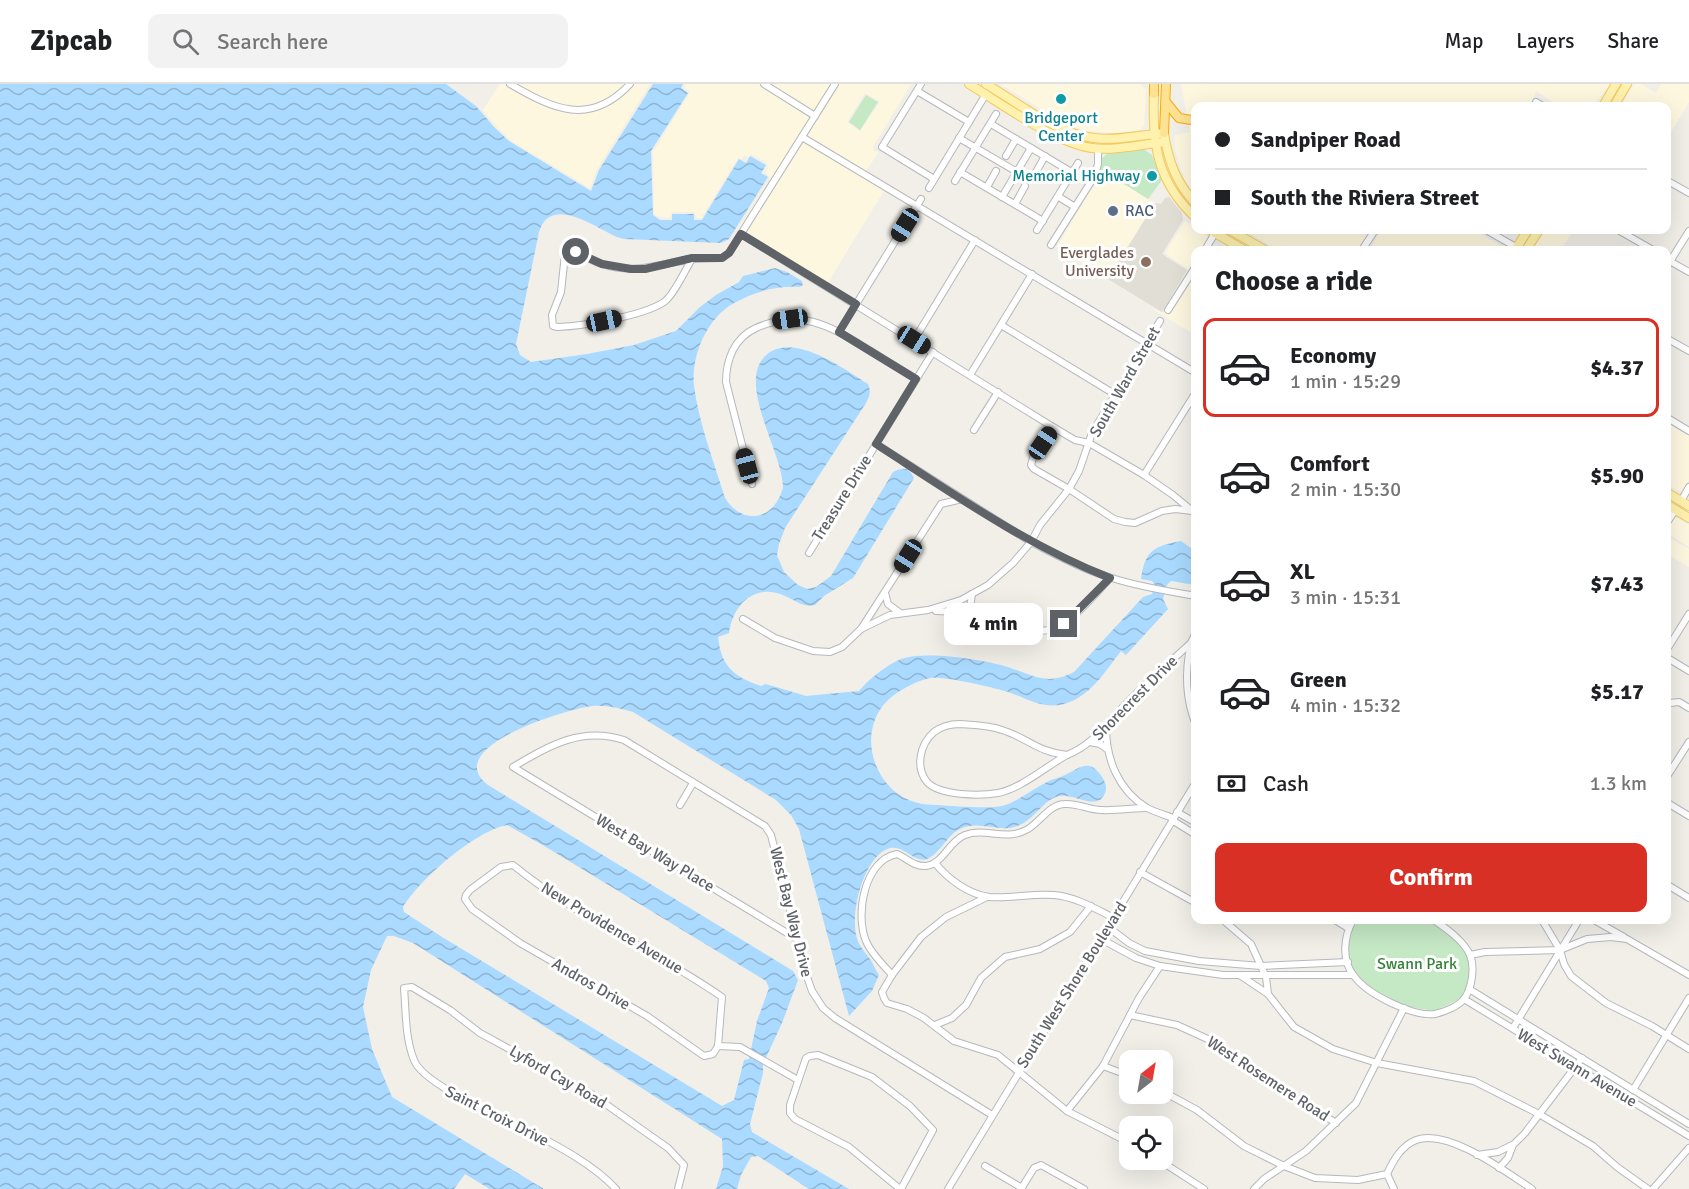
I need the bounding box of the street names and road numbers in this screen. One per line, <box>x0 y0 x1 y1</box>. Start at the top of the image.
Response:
street label: South Ward Street <box>1085 323 1165 441</box>
street label: Treasure Drive <box>808 451 876 545</box>
street label: Shorecrest Drive <box>1088 651 1182 745</box>
street label: West Bay Way Place <box>592 810 718 896</box>
street label: West Bay Way Drive <box>765 845 817 979</box>
street label: New Providence Avenue <box>537 878 687 978</box>
street label: South West Shore Boulevard <box>1012 898 1132 1072</box>
street label: Andros Drive <box>548 954 634 1014</box>
street label: West Swann Avenue <box>1513 1024 1641 1112</box>
street label: West Rosemere Road <box>1203 1032 1333 1126</box>
street label: Lyford Cay Road <box>506 1041 610 1113</box>
street label: Saint Croix Drive <box>442 1081 552 1151</box>

